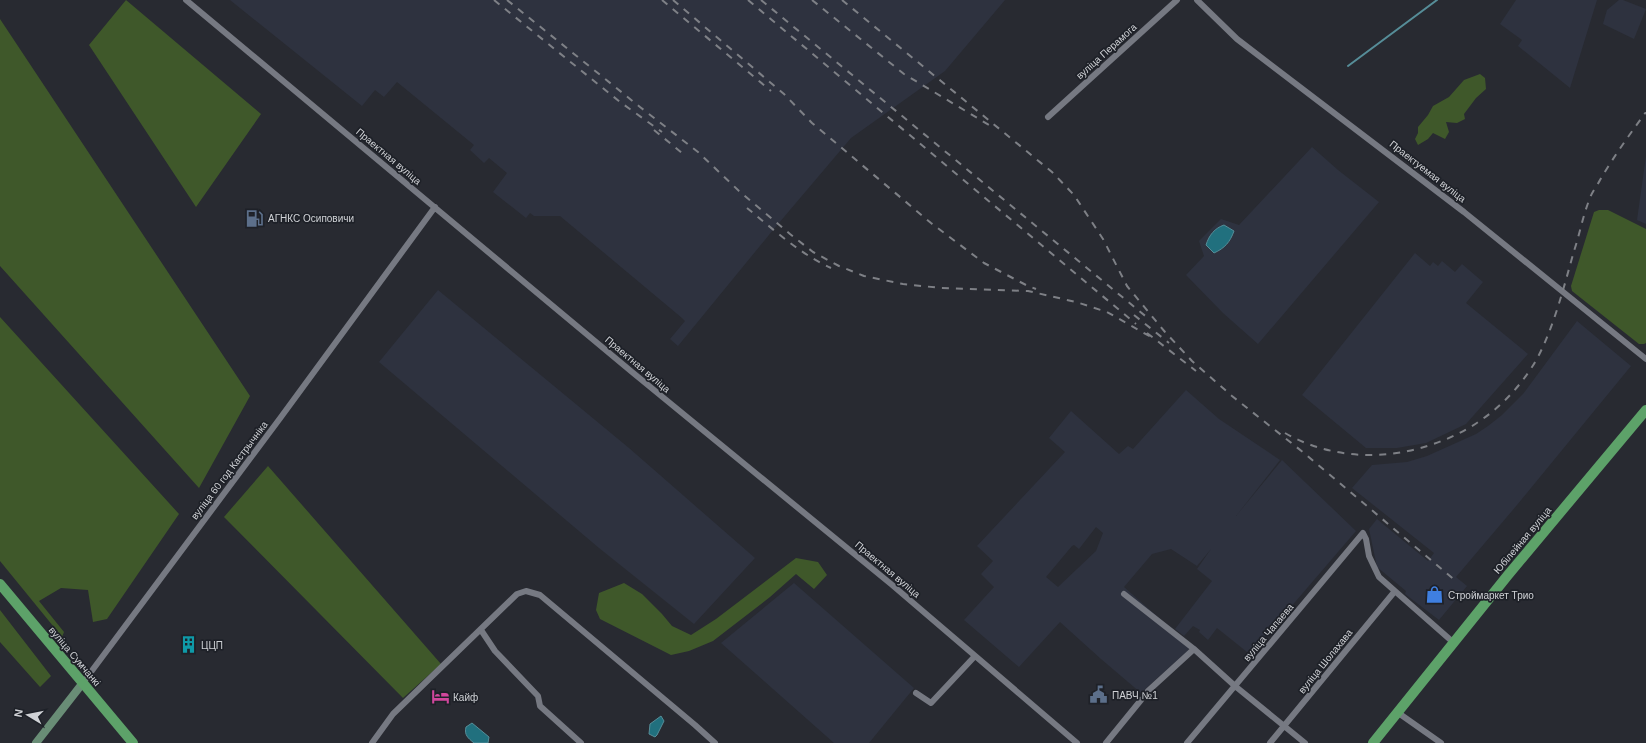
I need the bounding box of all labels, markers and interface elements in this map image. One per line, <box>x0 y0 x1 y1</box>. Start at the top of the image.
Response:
street label: вуліца Перамога <box>1074 21 1139 81</box>
street label: Праектная вуліца <box>354 126 424 187</box>
street label: Праектуемая вуліца <box>1388 138 1468 205</box>
fuel station icon: АГНКС Осиповичи <box>245 208 265 228</box>
place label: АГНКС Осиповичи <box>268 213 354 224</box>
street label: Праектная вуліца <box>603 334 673 395</box>
street label: вуліца 60 год Кастрычніка <box>189 419 270 522</box>
street label: Юбілейная вуліца <box>1491 504 1554 576</box>
street label: Праектная вуліца <box>853 539 923 600</box>
shop icon: Строймаркет Трио <box>1425 585 1445 605</box>
place label: Строймаркет Трио <box>1448 590 1534 601</box>
street label: вуліца Чапаева <box>1241 601 1296 663</box>
street label: вуліца Сумчанкі <box>47 624 103 688</box>
street label: вуліца Шолахава <box>1296 627 1355 696</box>
building icon: ЦЦП <box>178 635 198 655</box>
place label: ЦЦП <box>201 640 223 651</box>
public building icon: ПАВЧ №1 <box>1089 685 1109 705</box>
hotel icon: Кайф <box>430 687 450 707</box>
place label: ПАВЧ №1 <box>1112 690 1158 701</box>
place label: Кайф <box>453 692 478 703</box>
north arrow <box>8 695 48 735</box>
text: N <box>12 708 25 718</box>

